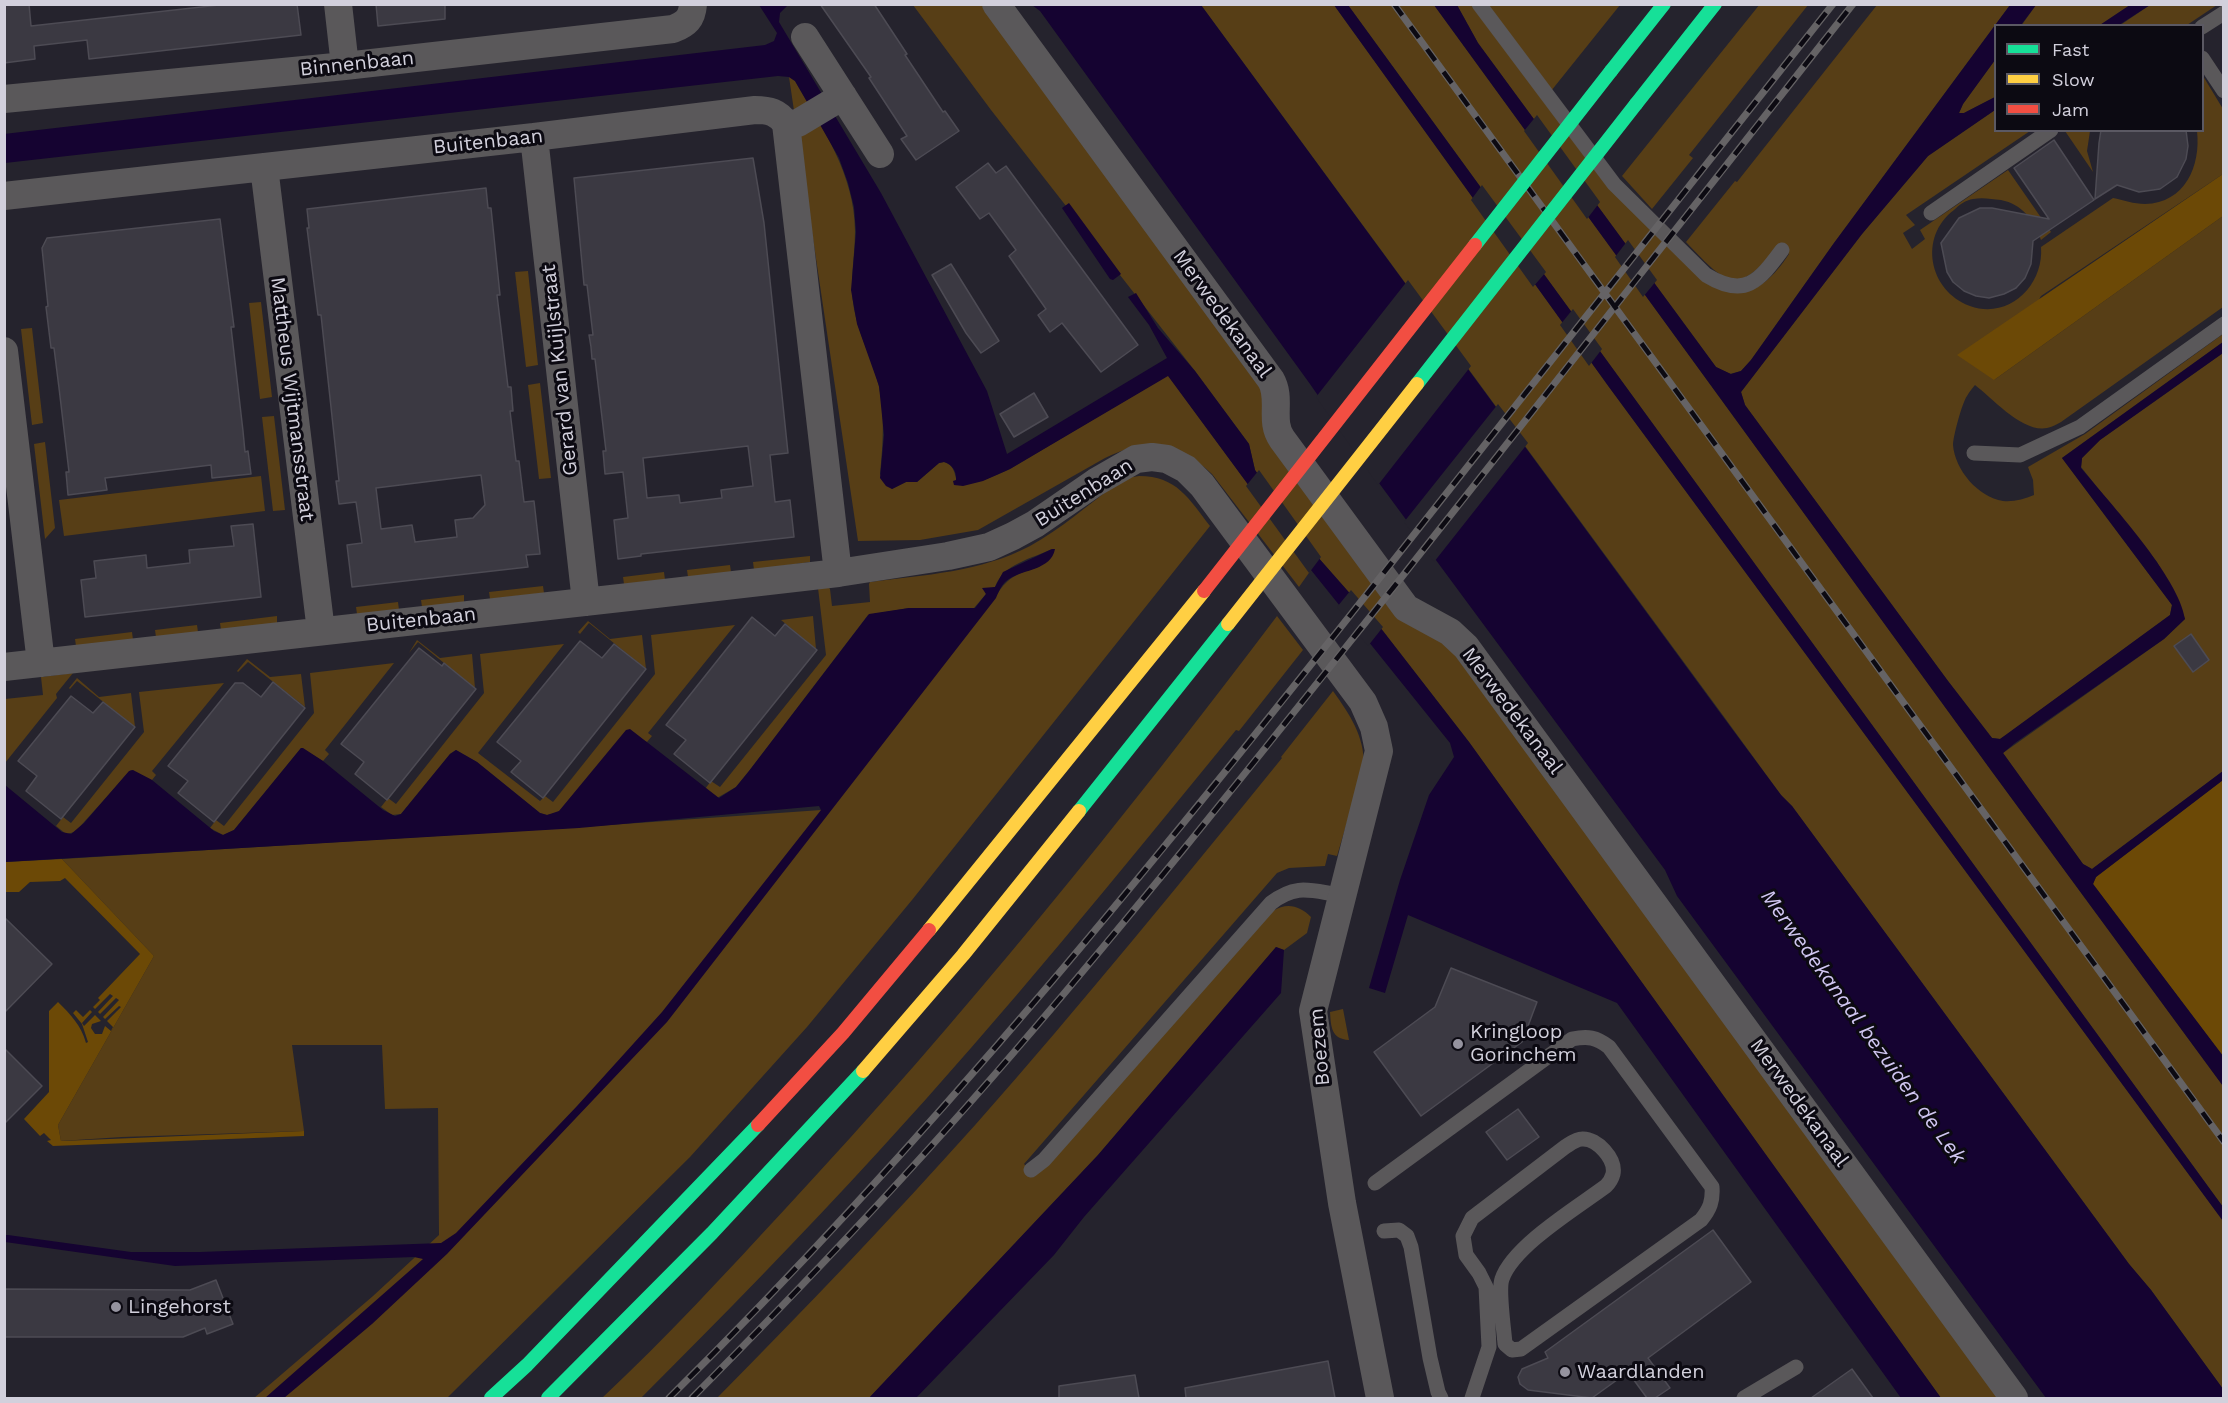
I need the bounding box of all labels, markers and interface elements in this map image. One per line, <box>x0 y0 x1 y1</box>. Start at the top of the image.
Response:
legend <box>1994 24 2204 132</box>
text: Fast <box>2052 39 2089 60</box>
street label: Binnenbaan <box>299 46 415 82</box>
text: Slow <box>2052 69 2095 90</box>
text: Jam <box>2052 99 2089 120</box>
street label: Buitenbaan <box>432 124 544 160</box>
street label: Merwedekanaal <box>1168 245 1276 383</box>
street label: Gerard van Kuijlstraat <box>537 263 583 477</box>
street label: Mattheus Wijtmansstraat <box>265 275 319 523</box>
street label: Buitenbaan <box>1031 454 1137 532</box>
street label: Buitenbaan <box>365 602 477 638</box>
street label: Merwedekanaal <box>1457 643 1567 779</box>
water label: Merwedekanaal bezuiden de Lek <box>1755 885 1971 1169</box>
street label: Boezem <box>1305 1007 1335 1087</box>
place label: Kringloop Gorinchem <box>1470 1020 1577 1067</box>
street label: Merwedekanaal <box>1745 1034 1853 1172</box>
marker: Kringloop Gorinchem <box>1451 1037 1465 1051</box>
place label: Lingehorst <box>128 1295 231 1319</box>
marker: Lingehorst <box>109 1300 123 1314</box>
place label: Waardlanden <box>1577 1360 1705 1384</box>
marker: Waardlanden <box>1558 1365 1572 1379</box>

